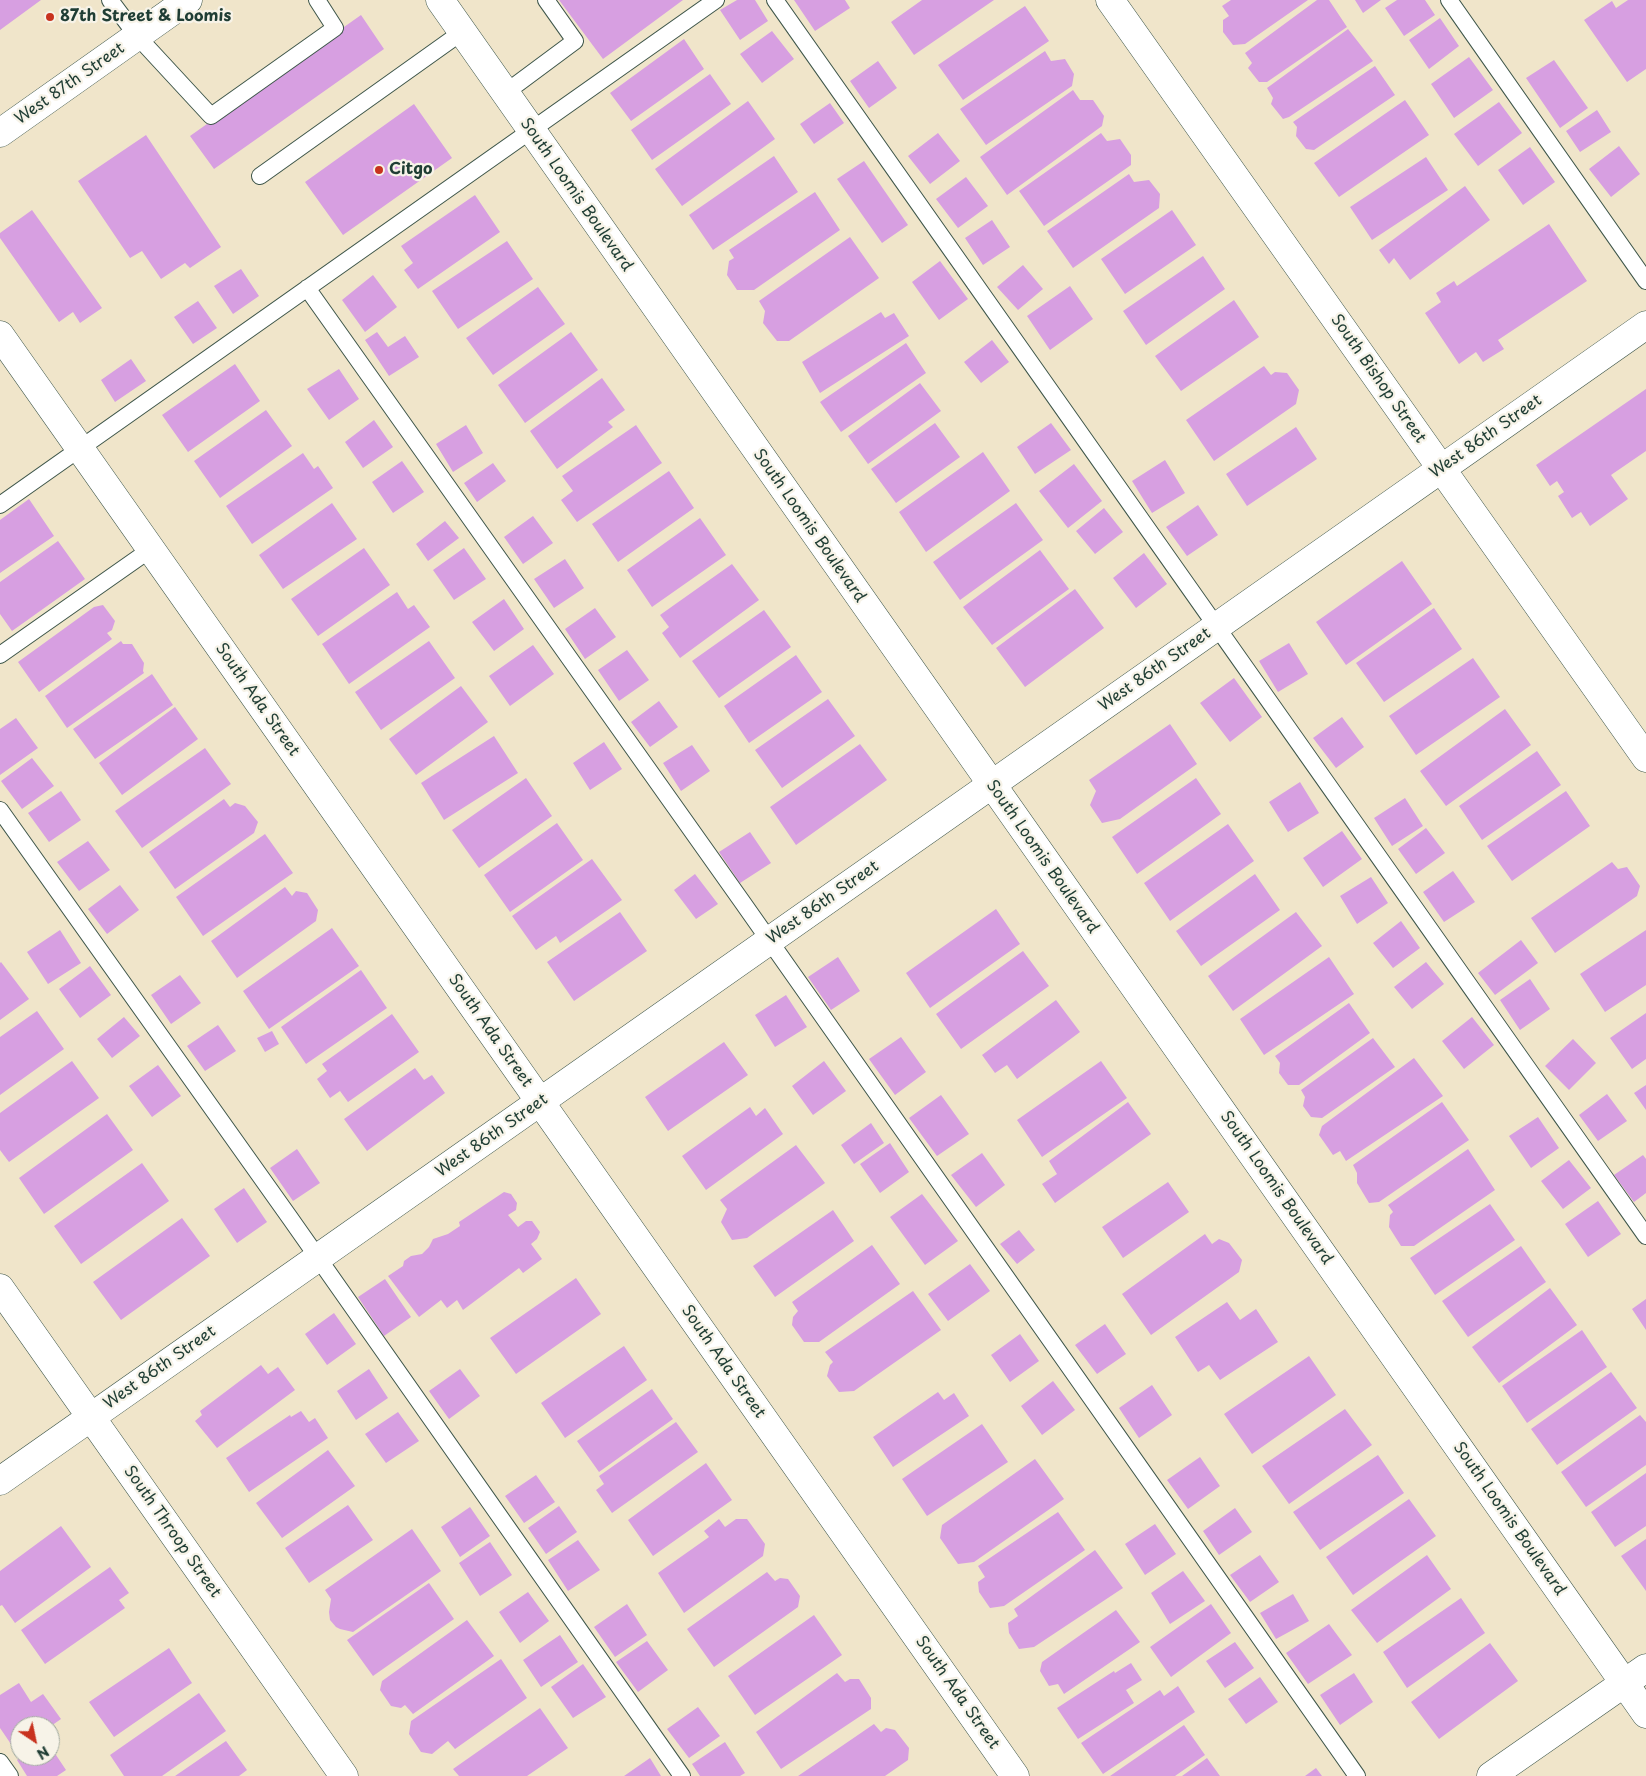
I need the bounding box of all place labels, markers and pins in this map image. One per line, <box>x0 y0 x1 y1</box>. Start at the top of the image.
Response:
place label: 87th Street & Loomis <box>60 7 231 27</box>
marker: 87th Street & Loomis <box>44 11 56 23</box>
place label: Citgo <box>389 160 432 180</box>
marker: Citgo <box>373 164 385 176</box>

